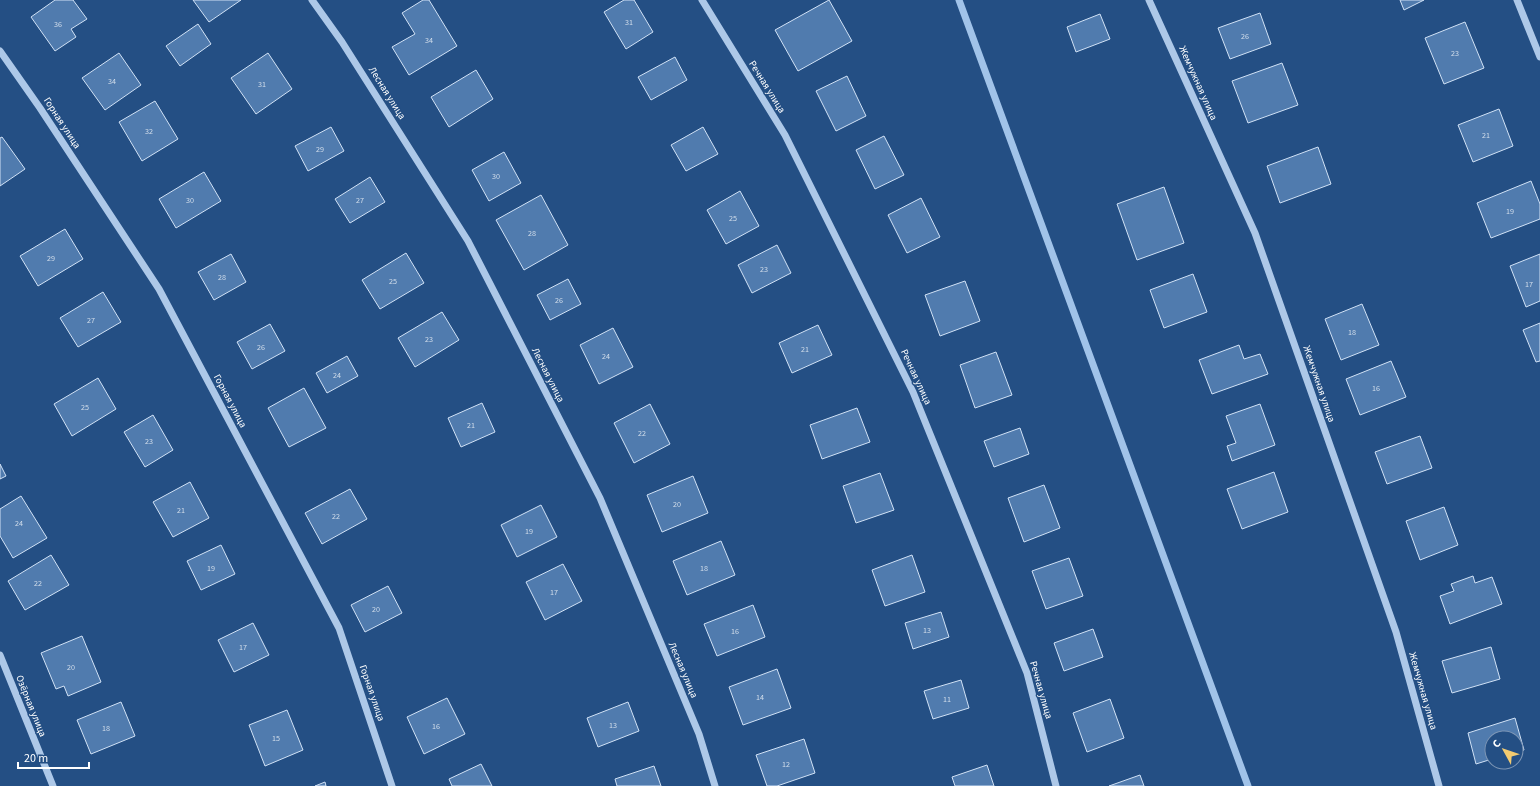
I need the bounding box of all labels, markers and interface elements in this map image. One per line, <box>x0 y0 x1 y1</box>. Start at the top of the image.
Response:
house number: 31 <box>625 17 633 28</box>
house number: 36 <box>54 19 62 30</box>
house number: 26 <box>1241 31 1249 42</box>
house number: 34 <box>425 35 433 46</box>
street label: Жемчужная улица <box>1175 44 1221 122</box>
house number: 23 <box>1451 48 1459 59</box>
street label: Речная улица <box>745 58 789 116</box>
street label: Лесная улица <box>365 64 409 122</box>
house number: 34 <box>108 76 116 87</box>
house number: 31 <box>258 79 266 90</box>
street label: Горная улица <box>40 94 84 152</box>
house number: 32 <box>145 126 153 137</box>
house number: 21 <box>1482 130 1490 141</box>
house number: 29 <box>316 144 324 155</box>
house number: 30 <box>492 171 500 182</box>
house number: 30 <box>186 195 194 206</box>
house number: 27 <box>356 195 364 206</box>
house number: 19 <box>1506 206 1514 217</box>
house number: 25 <box>729 213 737 224</box>
house number: 28 <box>528 228 536 239</box>
house number: 29 <box>47 253 55 264</box>
house number: 23 <box>760 264 768 275</box>
house number: 28 <box>218 272 226 283</box>
house number: 25 <box>389 276 397 287</box>
house number: 17 <box>1525 279 1533 290</box>
house number: 26 <box>555 295 563 306</box>
house number: 27 <box>87 315 95 326</box>
house number: 18 <box>1348 327 1356 338</box>
house number: 23 <box>425 334 433 345</box>
house number: 26 <box>257 342 265 353</box>
house number: 21 <box>801 344 809 355</box>
street label: Жемчужная улица <box>1299 344 1339 424</box>
street label: Лесная улица <box>528 345 568 405</box>
street label: Речная улица <box>897 347 935 407</box>
house number: 24 <box>602 351 610 362</box>
house number: 24 <box>333 370 341 381</box>
street label: Горная улица <box>210 372 250 430</box>
house number: 16 <box>1372 383 1380 394</box>
house number: 25 <box>81 402 89 413</box>
house number: 21 <box>467 420 475 431</box>
house number: 22 <box>638 428 646 439</box>
house number: 23 <box>145 436 153 447</box>
house number: 20 <box>673 499 681 510</box>
house number: 21 <box>177 505 185 516</box>
house number: 22 <box>332 511 340 522</box>
house number: 24 <box>15 518 23 529</box>
house number: 19 <box>525 526 533 537</box>
house number: 19 <box>207 563 215 574</box>
house number: 18 <box>700 563 708 574</box>
house number: 22 <box>34 578 42 589</box>
house number: 17 <box>550 587 558 598</box>
house number: 20 <box>372 604 380 615</box>
house number: 13 <box>923 625 931 636</box>
house number: 16 <box>731 626 739 637</box>
street label: Лесная улица <box>665 640 701 700</box>
house number: 17 <box>239 642 247 653</box>
street label: Жемчужная улица <box>1405 651 1441 731</box>
street label: Речная улица <box>1026 659 1056 721</box>
house number: 20 <box>67 662 75 673</box>
street label: Горная улица <box>356 663 388 723</box>
street label: Озёрная улица <box>12 673 50 739</box>
house number: 14 <box>756 692 764 703</box>
house number: 11 <box>943 694 951 705</box>
house number: 13 <box>609 720 617 731</box>
house number: 16 <box>432 721 440 732</box>
house number: 18 <box>102 723 110 734</box>
north arrow <box>1484 730 1524 770</box>
house number: 15 <box>272 733 280 744</box>
text: С <box>1489 736 1505 751</box>
scale bar <box>18 744 89 770</box>
text: 20 m <box>24 750 48 767</box>
house number: 12 <box>782 759 790 770</box>

